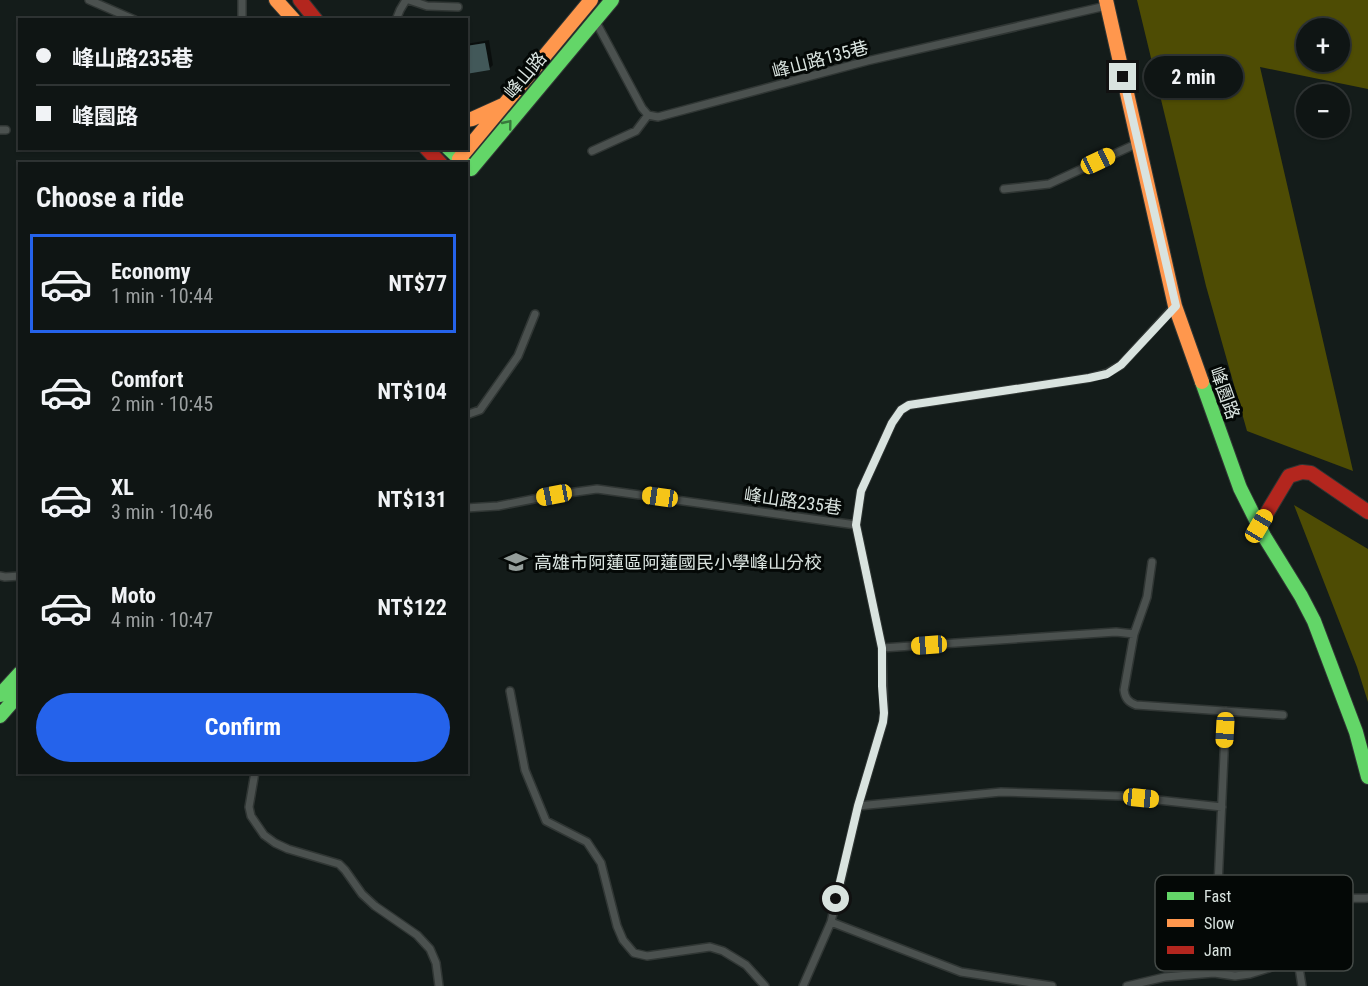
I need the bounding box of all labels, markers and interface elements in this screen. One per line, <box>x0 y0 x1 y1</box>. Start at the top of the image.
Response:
map controls <box>1296 18 1350 138</box>
button: + <box>1296 18 1350 72</box>
street label: 峰山路135巷 <box>770 36 870 82</box>
text: 峰山路235巷 <box>72 46 193 71</box>
street label: 峰山路 <box>500 48 550 102</box>
callout: 2 min <box>1144 56 1243 98</box>
route end <box>1109 63 1136 90</box>
text: 2 min <box>1171 65 1216 89</box>
button: − <box>1296 84 1350 138</box>
text: 峰園路 <box>72 104 138 129</box>
one-way arrow <box>501 120 512 131</box>
car <box>1078 145 1118 177</box>
text: Choose a ride <box>36 182 184 214</box>
icon: car <box>39 257 93 311</box>
text: Economy <box>111 259 191 284</box>
text: NT$77 <box>389 271 447 296</box>
text: 1 min · 10:44 <box>111 284 213 308</box>
street label: 峰園路 <box>1206 364 1244 422</box>
icon: car <box>39 365 93 419</box>
text: Comfort <box>111 367 184 392</box>
text: NT$104 <box>377 379 447 404</box>
text: 2 min · 10:45 <box>111 392 213 416</box>
icon: car <box>39 473 93 527</box>
text: XL <box>111 475 134 500</box>
car <box>535 483 573 507</box>
street label: 峰山路235巷 <box>743 484 843 518</box>
car <box>641 486 679 508</box>
text: NT$131 <box>377 487 447 512</box>
text: 3 min · 10:46 <box>111 500 213 524</box>
car <box>1242 506 1276 546</box>
school or university icon: 高雄市阿蓮區阿蓮國民小學峰山分校 <box>503 549 529 575</box>
place label: 高雄市阿蓮區阿蓮國民小學峰山分校 <box>534 552 822 573</box>
icon: car <box>39 581 93 635</box>
text: Moto <box>111 583 156 608</box>
text: NT$122 <box>377 595 447 620</box>
text: 4 min · 10:47 <box>111 608 213 632</box>
car <box>910 635 948 655</box>
button: Confirm <box>36 693 450 762</box>
car <box>1215 712 1235 748</box>
car <box>1122 787 1160 809</box>
legend <box>1155 875 1353 971</box>
route start <box>822 885 849 912</box>
text: Fast <box>1204 887 1231 906</box>
text: Slow <box>1204 914 1234 933</box>
text: Jam <box>1204 941 1231 960</box>

